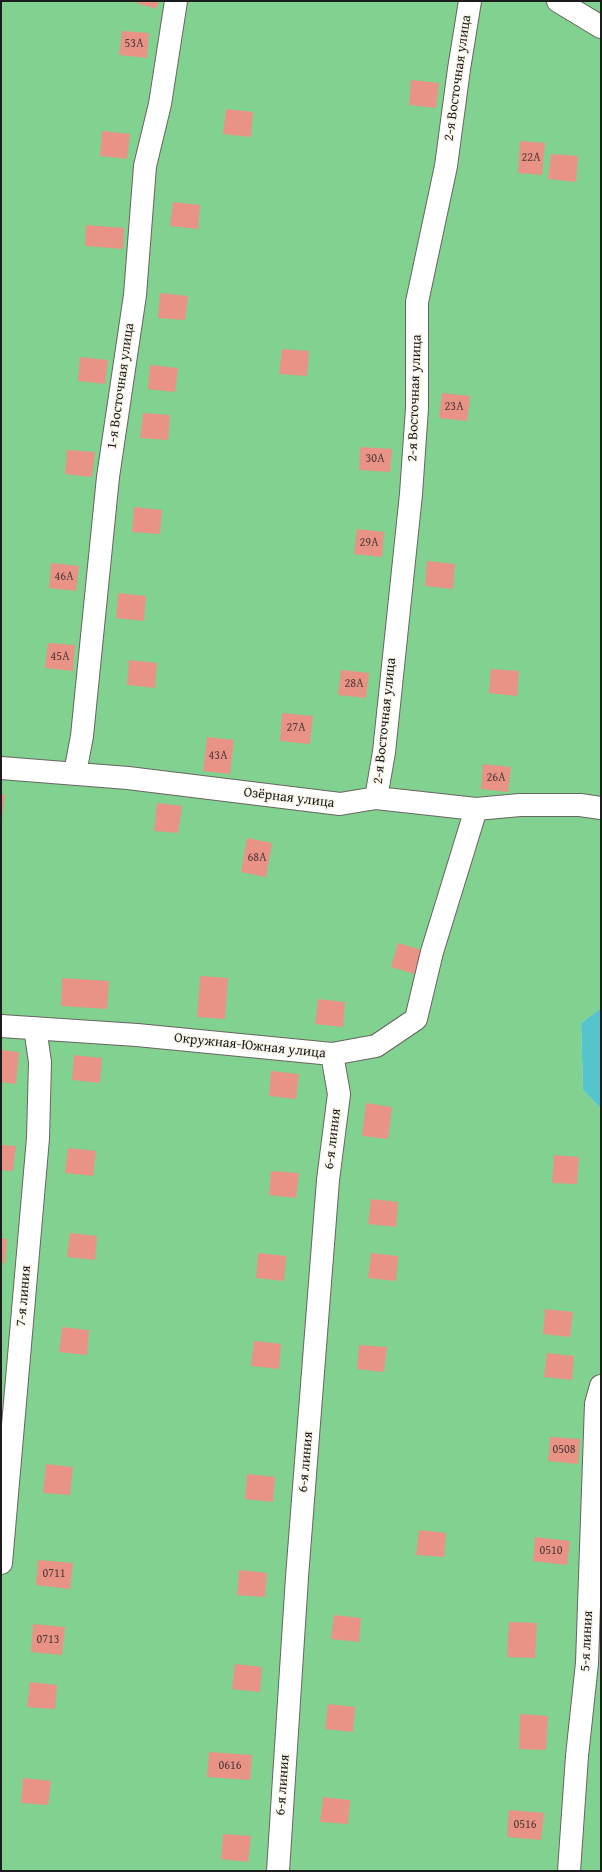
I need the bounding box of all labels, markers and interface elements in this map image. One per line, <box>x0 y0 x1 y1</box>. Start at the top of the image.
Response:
street label: 2-я Восточная улица <box>441 14 475 142</box>
house number: 53А <box>125 37 143 51</box>
house number: 22А <box>522 151 540 165</box>
street label: 1-я Восточная улица <box>104 322 138 450</box>
street label: 2-я Восточная улица <box>404 334 426 462</box>
house number: 23А <box>445 400 463 414</box>
house number: 30А <box>366 452 384 466</box>
house number: 29А <box>360 536 378 550</box>
house number: 46А <box>55 570 73 584</box>
house number: 45А <box>51 650 69 664</box>
street label: 2-я Восточная улица <box>370 657 400 785</box>
house number: 28А <box>345 677 363 691</box>
house number: 27А <box>287 721 305 735</box>
house number: 43А <box>209 749 227 763</box>
house number: 26А <box>487 771 505 785</box>
street label: Озёрная улица <box>243 784 335 812</box>
house number: 68А <box>248 851 266 865</box>
street label: Окружная-Южная улица <box>173 1030 327 1062</box>
street label: 6-я линия <box>321 1108 345 1170</box>
street label: 7-я линия <box>13 1265 35 1327</box>
street label: 6-я линия <box>295 1431 317 1493</box>
house number: 0508 <box>552 1443 576 1457</box>
house number: 0510 <box>539 1544 563 1558</box>
house number: 0711 <box>42 1567 66 1581</box>
street label: 5-я линия <box>577 1610 597 1672</box>
house number: 0713 <box>36 1633 60 1647</box>
street label: 6-я линия <box>272 1754 294 1816</box>
house number: 0616 <box>218 1759 242 1773</box>
house number: 0516 <box>513 1818 537 1832</box>

